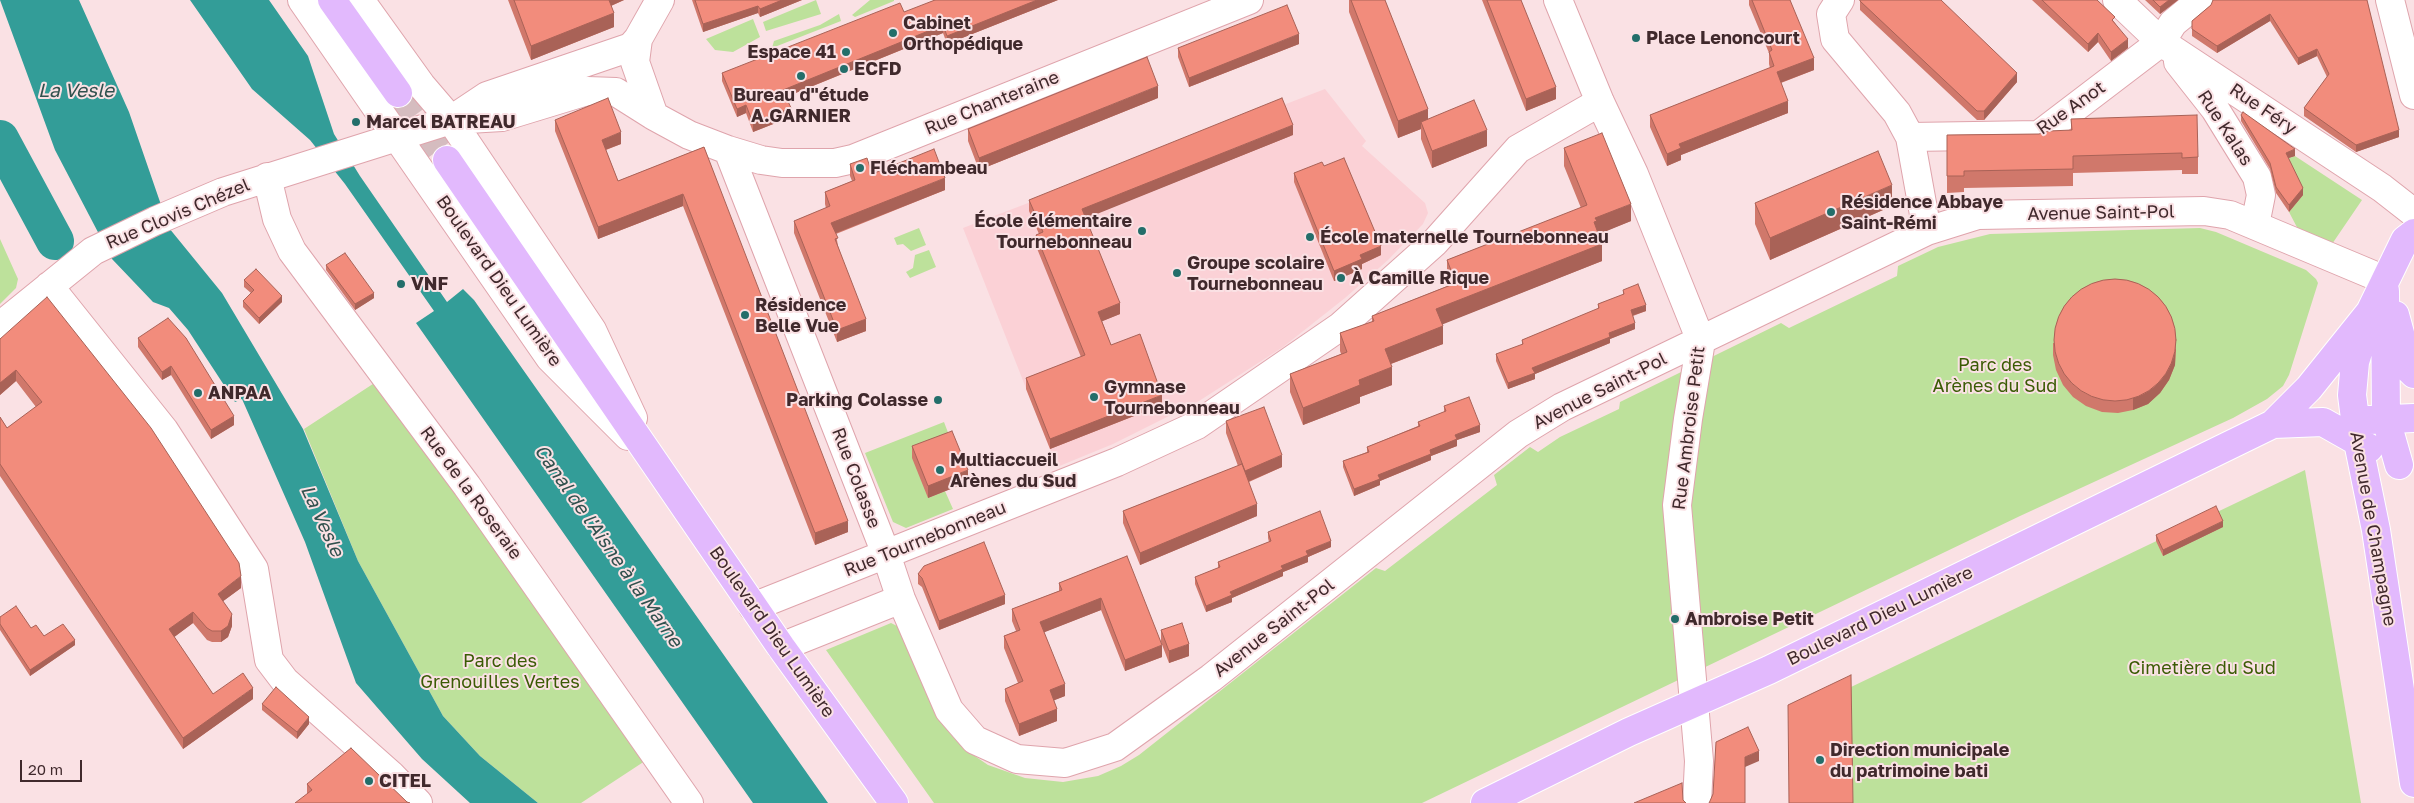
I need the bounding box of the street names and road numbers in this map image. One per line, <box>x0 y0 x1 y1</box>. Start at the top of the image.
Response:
street label: Rue Chanteraine <box>922 66 1062 140</box>
street label: Rue Anot <box>2033 77 2109 139</box>
street label: Rue Féry <box>2225 79 2301 139</box>
street label: Rue Kalas <box>2193 86 2257 170</box>
street label: Rue Clovis Chézel <box>103 174 253 254</box>
street label: Boulevard Dieu Lumière <box>432 191 566 371</box>
street label: Avenue Saint-Pol <box>2027 201 2175 225</box>
street label: Rue Ambroise Petit <box>1668 345 1710 511</box>
street label: Avenue Saint-Pol <box>1529 348 1671 434</box>
street label: Rue de la Roseraie <box>415 422 527 564</box>
street label: Rue Colasse <box>827 425 885 531</box>
street label: Avenue de Champagne <box>2345 430 2401 628</box>
street label: Rue Tournebonneau <box>841 497 1009 581</box>
street label: Boulevard Dieu Lumière <box>705 542 839 722</box>
street label: Boulevard Dieu Lumière <box>1784 562 1976 670</box>
street label: Avenue Saint-Pol <box>1209 574 1339 682</box>

